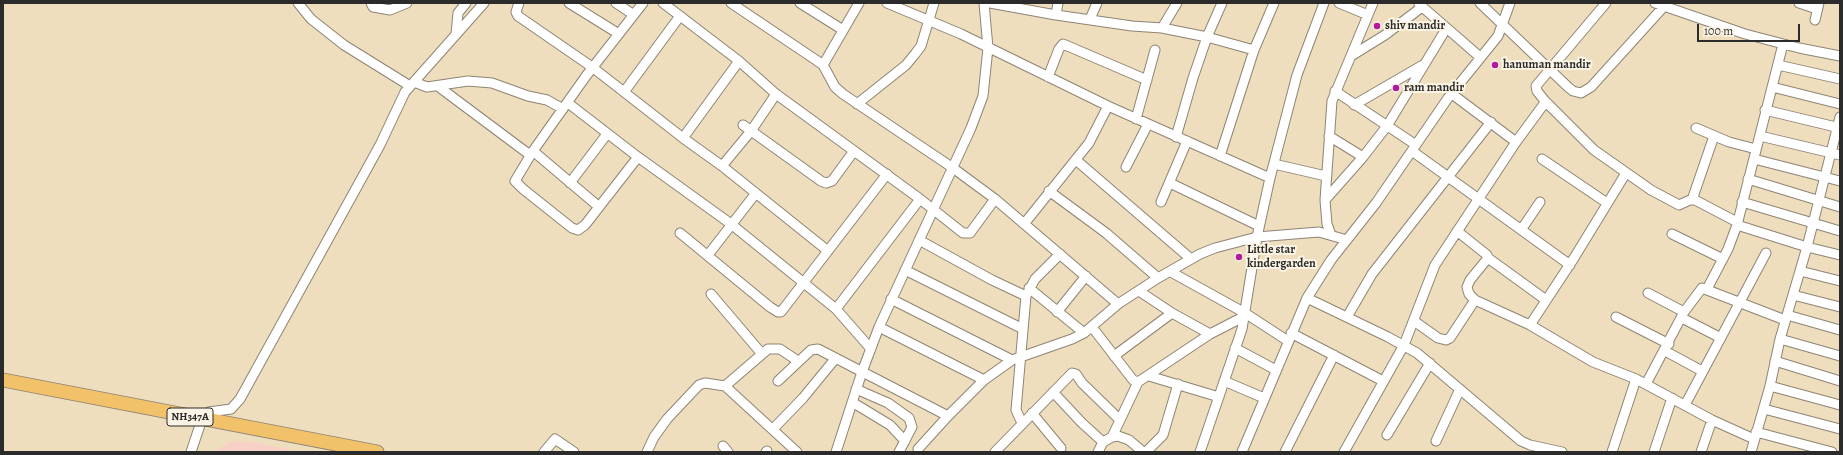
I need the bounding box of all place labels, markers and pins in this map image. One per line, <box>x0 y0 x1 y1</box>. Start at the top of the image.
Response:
place label: shiv mandir <box>1385 19 1445 33</box>
marker: shiv mandir <box>1372 21 1382 31</box>
place label: hanuman mandir <box>1503 58 1591 72</box>
marker: hanuman mandir <box>1490 60 1500 70</box>
place label: ram mandir <box>1404 81 1464 95</box>
marker: ram mandir <box>1391 83 1401 93</box>
place label: Little star kindergarden <box>1247 243 1316 271</box>
marker: Little star kindergarden <box>1234 252 1244 262</box>

